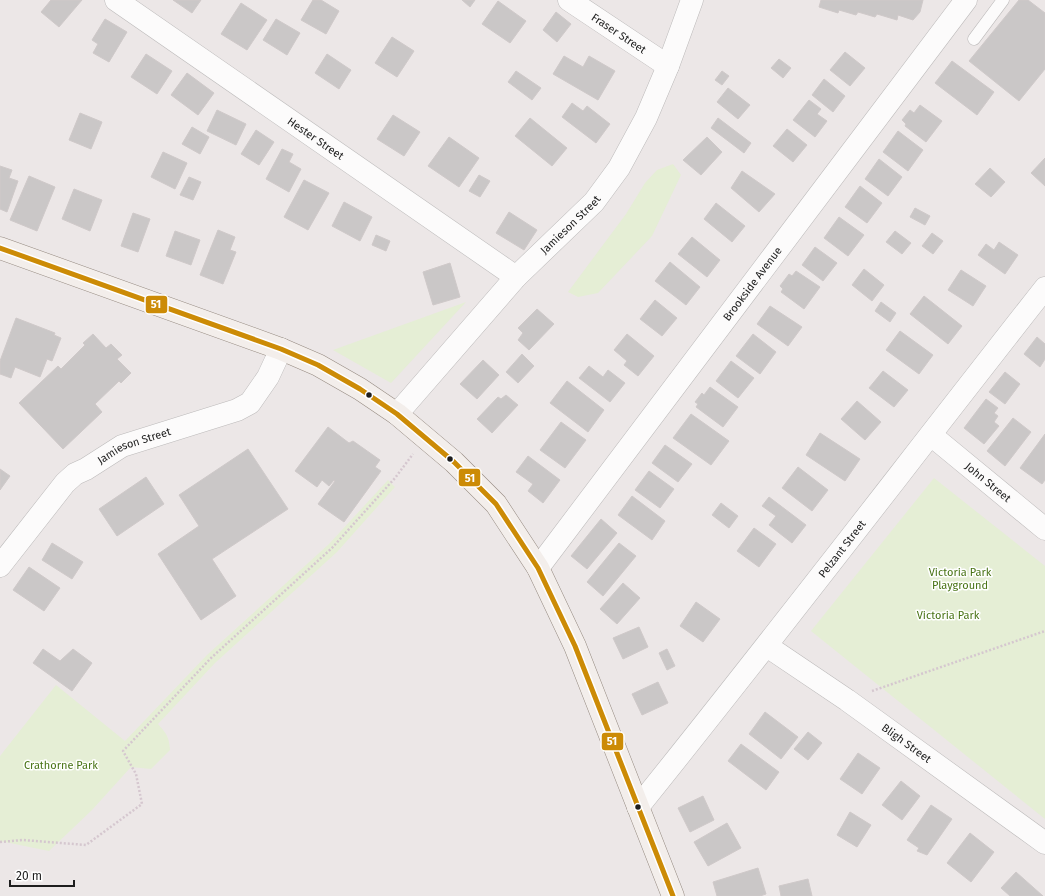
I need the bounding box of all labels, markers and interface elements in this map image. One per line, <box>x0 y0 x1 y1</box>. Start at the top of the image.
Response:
street label: Fraser Street <box>589 10 649 56</box>
street label: Hester Street <box>285 114 346 162</box>
street label: Jamieson Street <box>538 193 603 257</box>
street label: Brookside Avenue <box>720 244 784 323</box>
line badge: 51 <box>145 295 168 314</box>
text: 51 <box>151 298 161 311</box>
unlabelled marker <box>364 390 374 400</box>
street label: Jamieson Street <box>95 425 172 467</box>
unlabelled marker <box>445 454 455 464</box>
street label: John Street <box>963 459 1014 505</box>
line badge: 51 <box>458 468 481 487</box>
text: 51 <box>465 472 475 485</box>
street label: Pelzant Street <box>815 517 868 580</box>
park label: Victoria Park Playground <box>929 566 992 592</box>
park label: Victoria Park <box>917 609 980 622</box>
street label: Bligh Street <box>879 721 934 765</box>
line badge: 51 <box>601 732 624 751</box>
text: 51 <box>607 735 617 748</box>
park label: Crathorne Park <box>24 759 98 772</box>
unlabelled marker <box>633 802 643 812</box>
scale bar <box>10 862 74 888</box>
text: 20 m <box>16 869 42 883</box>

